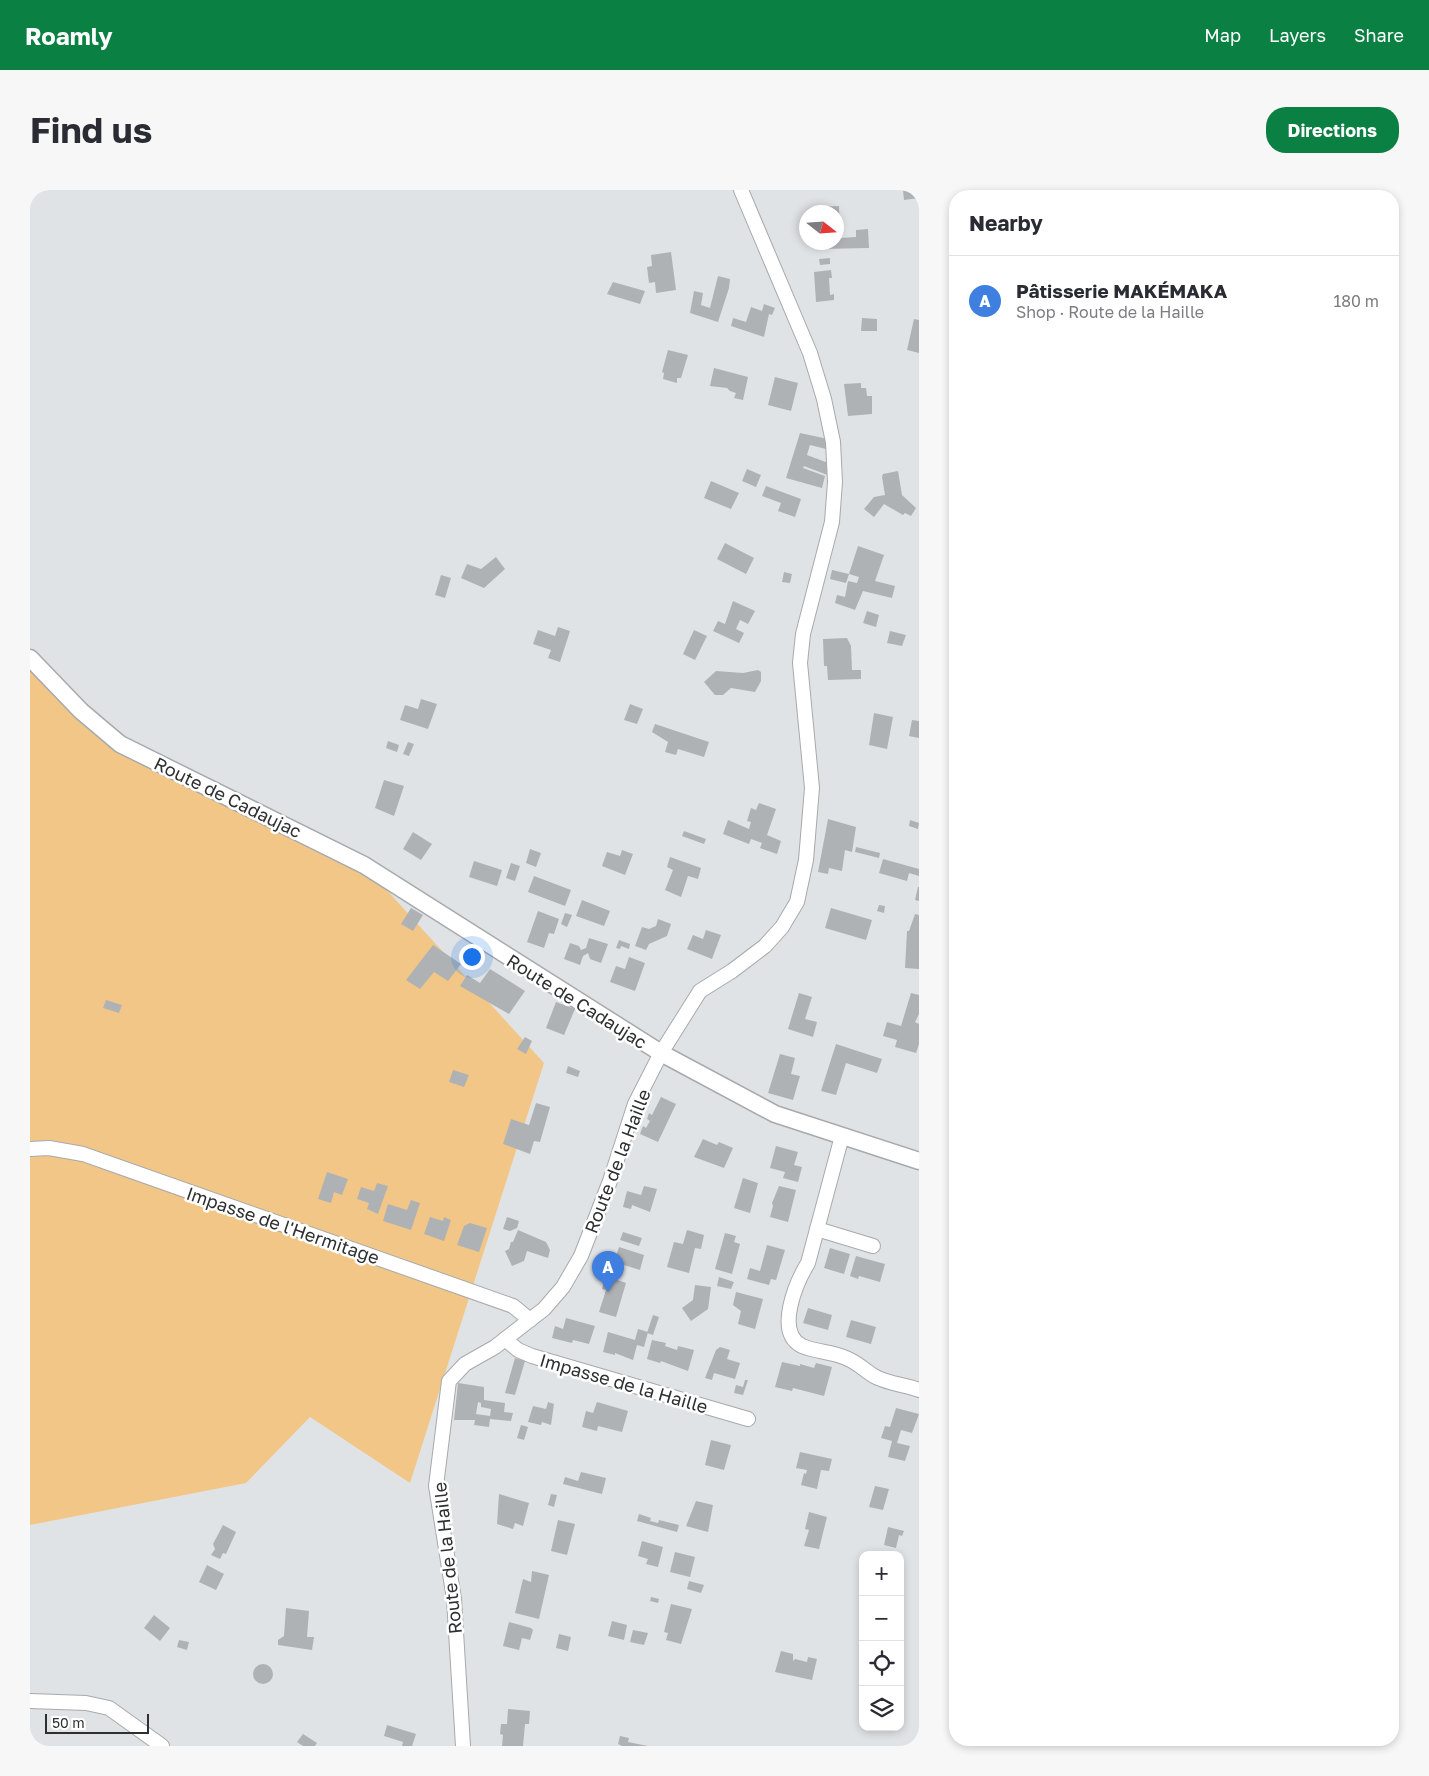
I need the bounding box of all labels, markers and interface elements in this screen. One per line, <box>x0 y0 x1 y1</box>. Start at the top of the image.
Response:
text: Roamly <box>25 21 113 50</box>
text: Map <box>1204 24 1241 46</box>
text: Layers <box>1269 24 1326 46</box>
text: Share <box>1354 24 1404 46</box>
button: Directions <box>1266 107 1399 153</box>
text: Find us <box>30 109 152 151</box>
north arrow <box>799 205 844 250</box>
text: Nearby <box>969 210 1043 236</box>
text: Pâtisserie MAKÉMAKA <box>1016 279 1227 302</box>
text: A <box>979 291 991 311</box>
text: 180 m <box>1333 291 1379 311</box>
text: Shop · Route de la Haille <box>1016 302 1204 322</box>
street label: Route de Cadaujac <box>151 752 305 842</box>
your location <box>459 944 485 970</box>
street label: Route de Cadaujac <box>503 949 651 1053</box>
street label: Route de la Haille <box>579 1086 655 1236</box>
street label: Impasse de l'Hermitage <box>184 1182 382 1268</box>
pin: A <box>592 1251 624 1292</box>
street label: Impasse de la Haille <box>537 1348 711 1418</box>
street label: Route de la Haille <box>428 1481 466 1635</box>
map controls <box>859 1551 904 1731</box>
button: + <box>859 1551 904 1596</box>
button: − <box>859 1596 904 1641</box>
button: locate <box>859 1641 904 1686</box>
button: layers <box>859 1686 904 1731</box>
scale bar <box>45 1711 149 1734</box>
text: 50 m <box>52 1714 85 1731</box>

